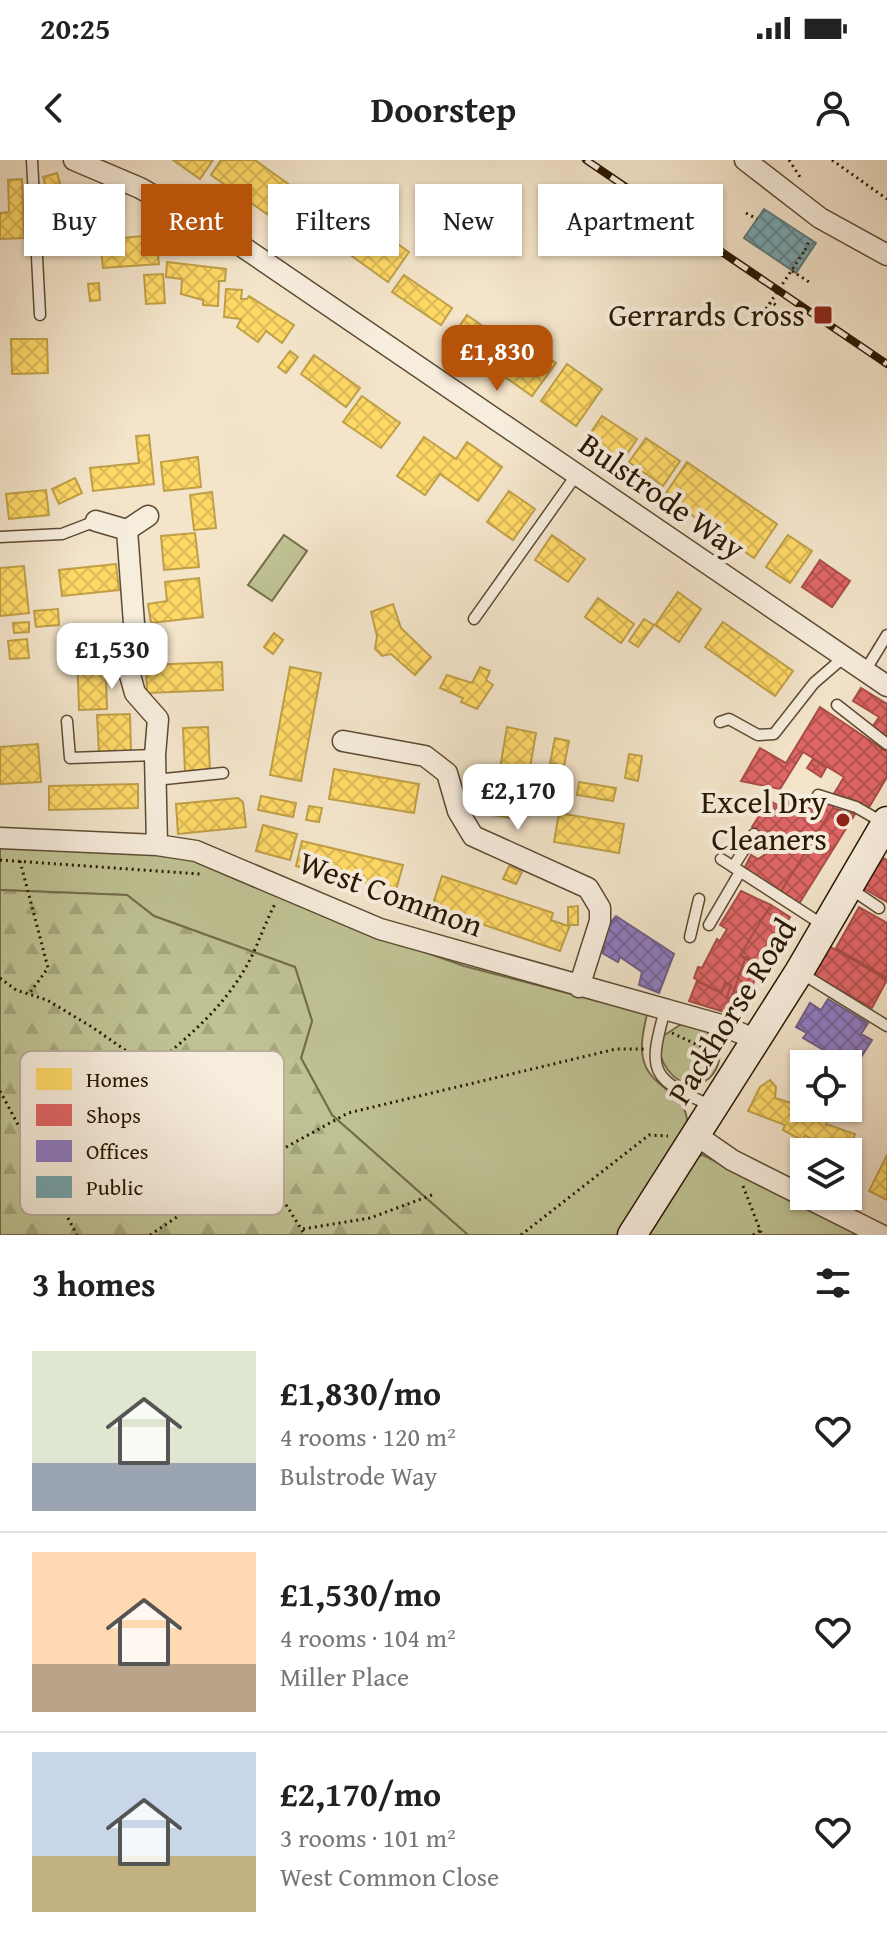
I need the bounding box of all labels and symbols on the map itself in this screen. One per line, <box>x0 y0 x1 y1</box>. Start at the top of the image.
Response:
place label: Gerrards Cross <box>608 291 805 338</box>
marker: Gerrards Cross <box>812 304 834 326</box>
pin: £1,830 <box>432 325 562 393</box>
street label: Bulstrode Way <box>570 421 755 570</box>
pin: £1,530 <box>47 623 177 691</box>
pin: £2,170 <box>453 764 583 832</box>
place label: Excel Dry Cleaners <box>701 778 827 862</box>
marker: Excel Dry Cleaners <box>834 811 852 829</box>
street label: West Common <box>293 839 490 949</box>
street label: Packhorse Road <box>656 909 808 1113</box>
legend <box>20 1051 284 1215</box>
text: Homes <box>86 1063 149 1095</box>
text: Shops <box>86 1099 141 1131</box>
text: Offices <box>86 1135 148 1167</box>
text: Public <box>86 1171 143 1203</box>

